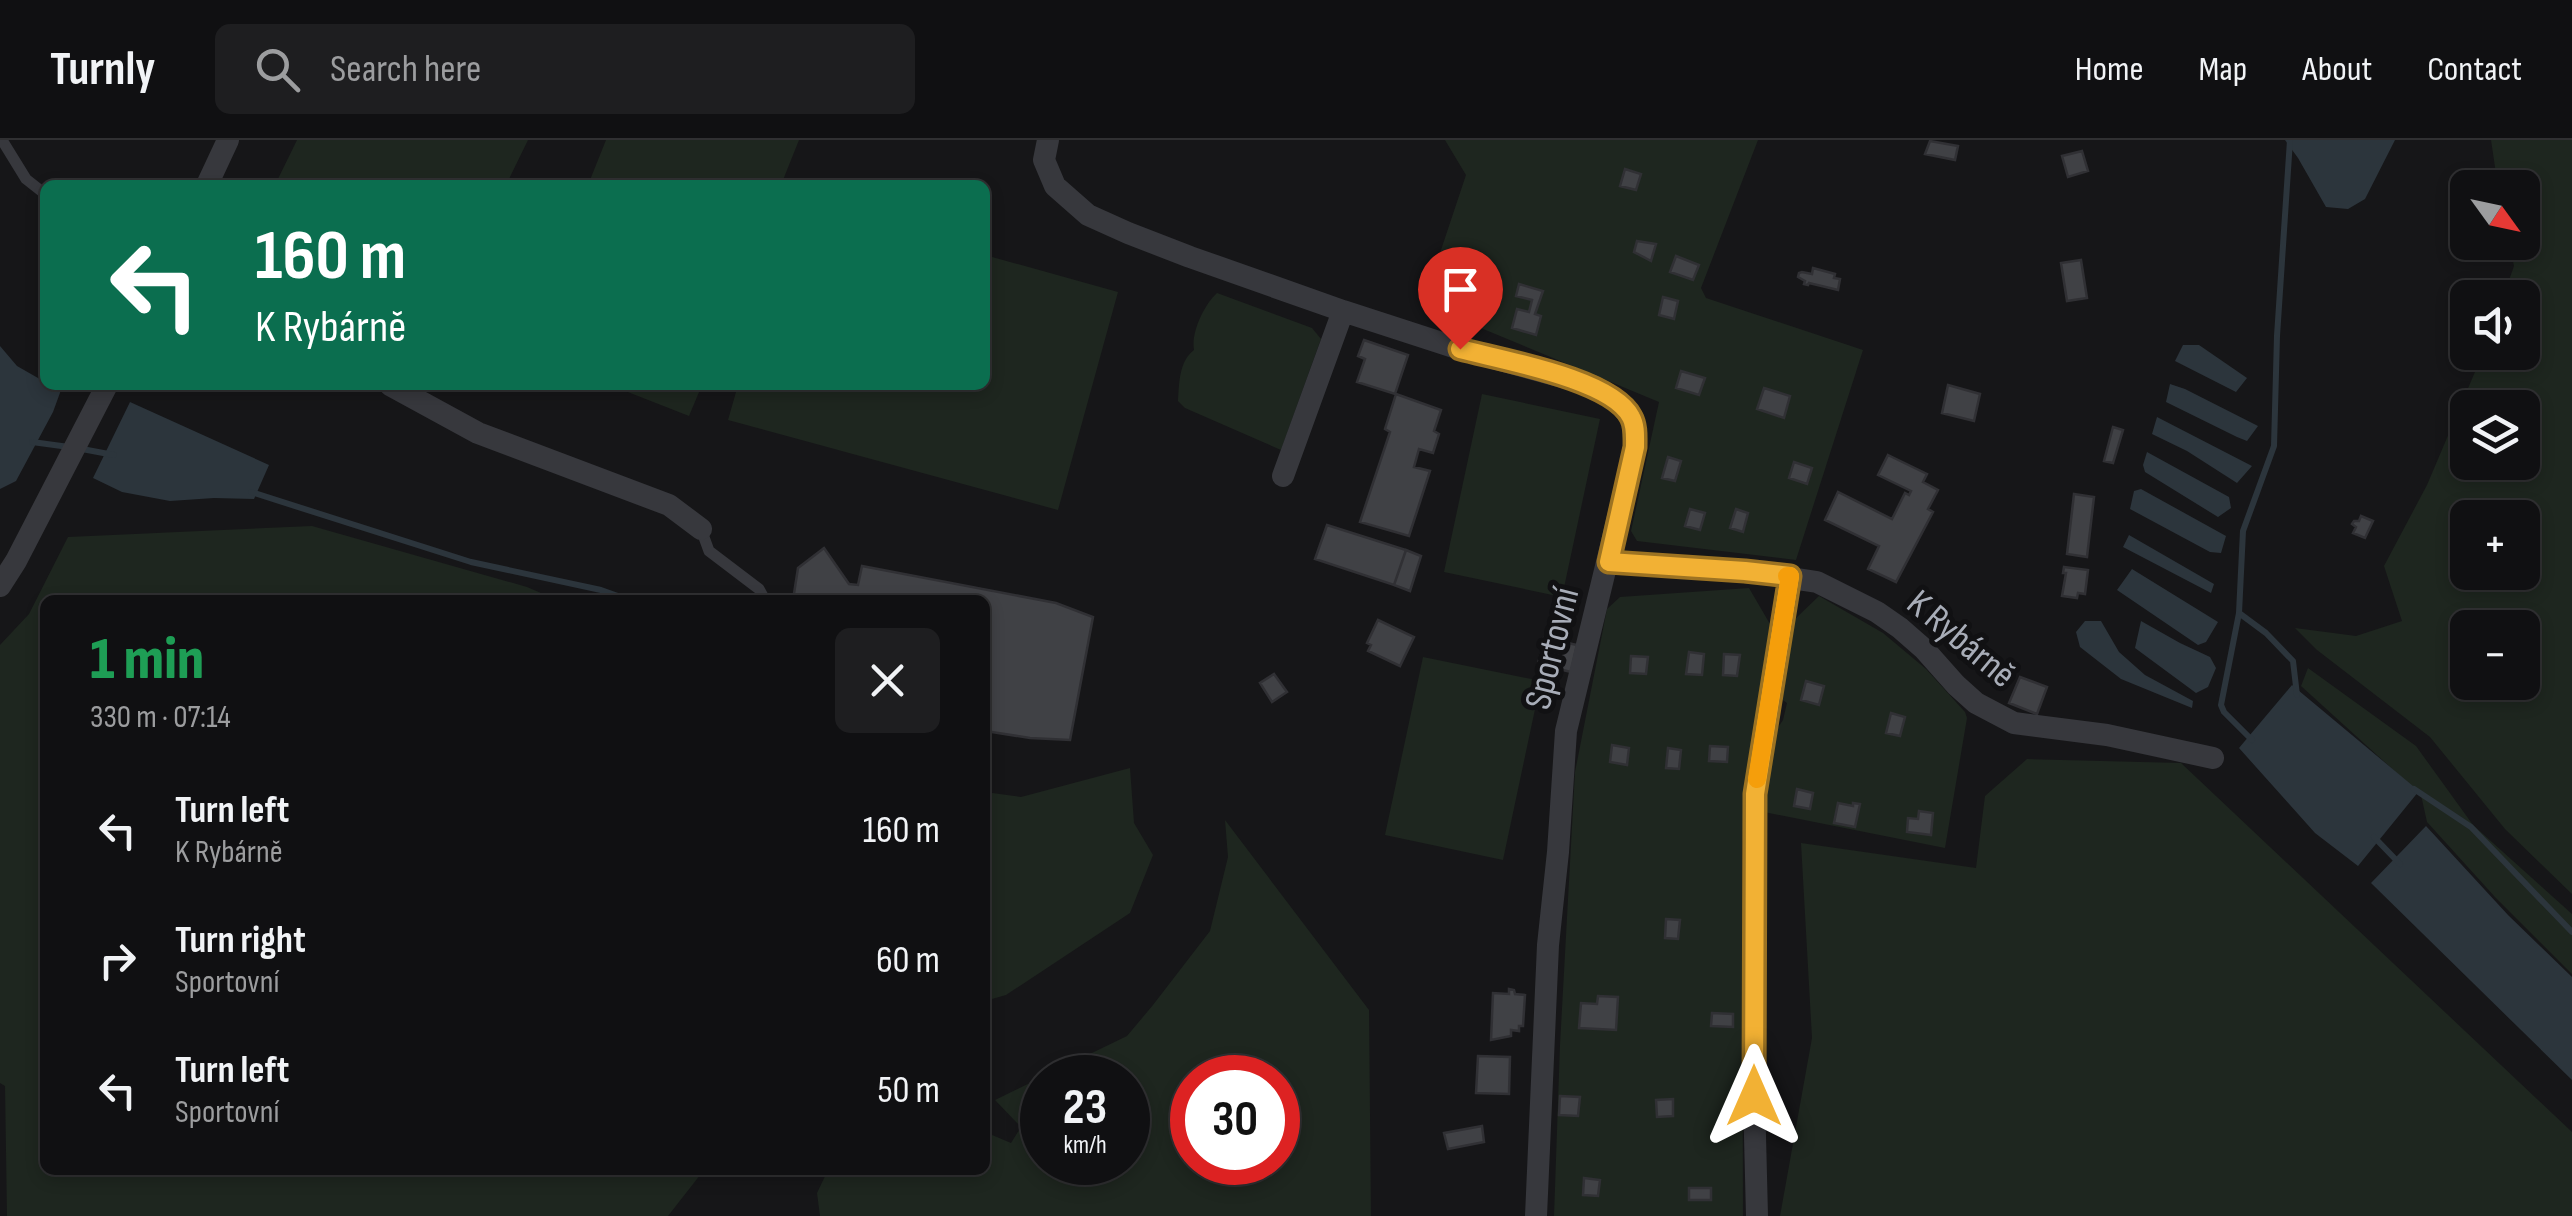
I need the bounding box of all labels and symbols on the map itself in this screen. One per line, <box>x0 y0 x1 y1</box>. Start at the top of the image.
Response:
north arrow <box>2450 170 2540 260</box>
pin <box>1418 247 1503 350</box>
street label: K Rybárně <box>1898 581 2024 697</box>
street label: Sportovní <box>1516 582 1590 714</box>
position arrow <box>1702 1044 1806 1148</box>
speed limit sign: 30 <box>1170 1055 1300 1185</box>

